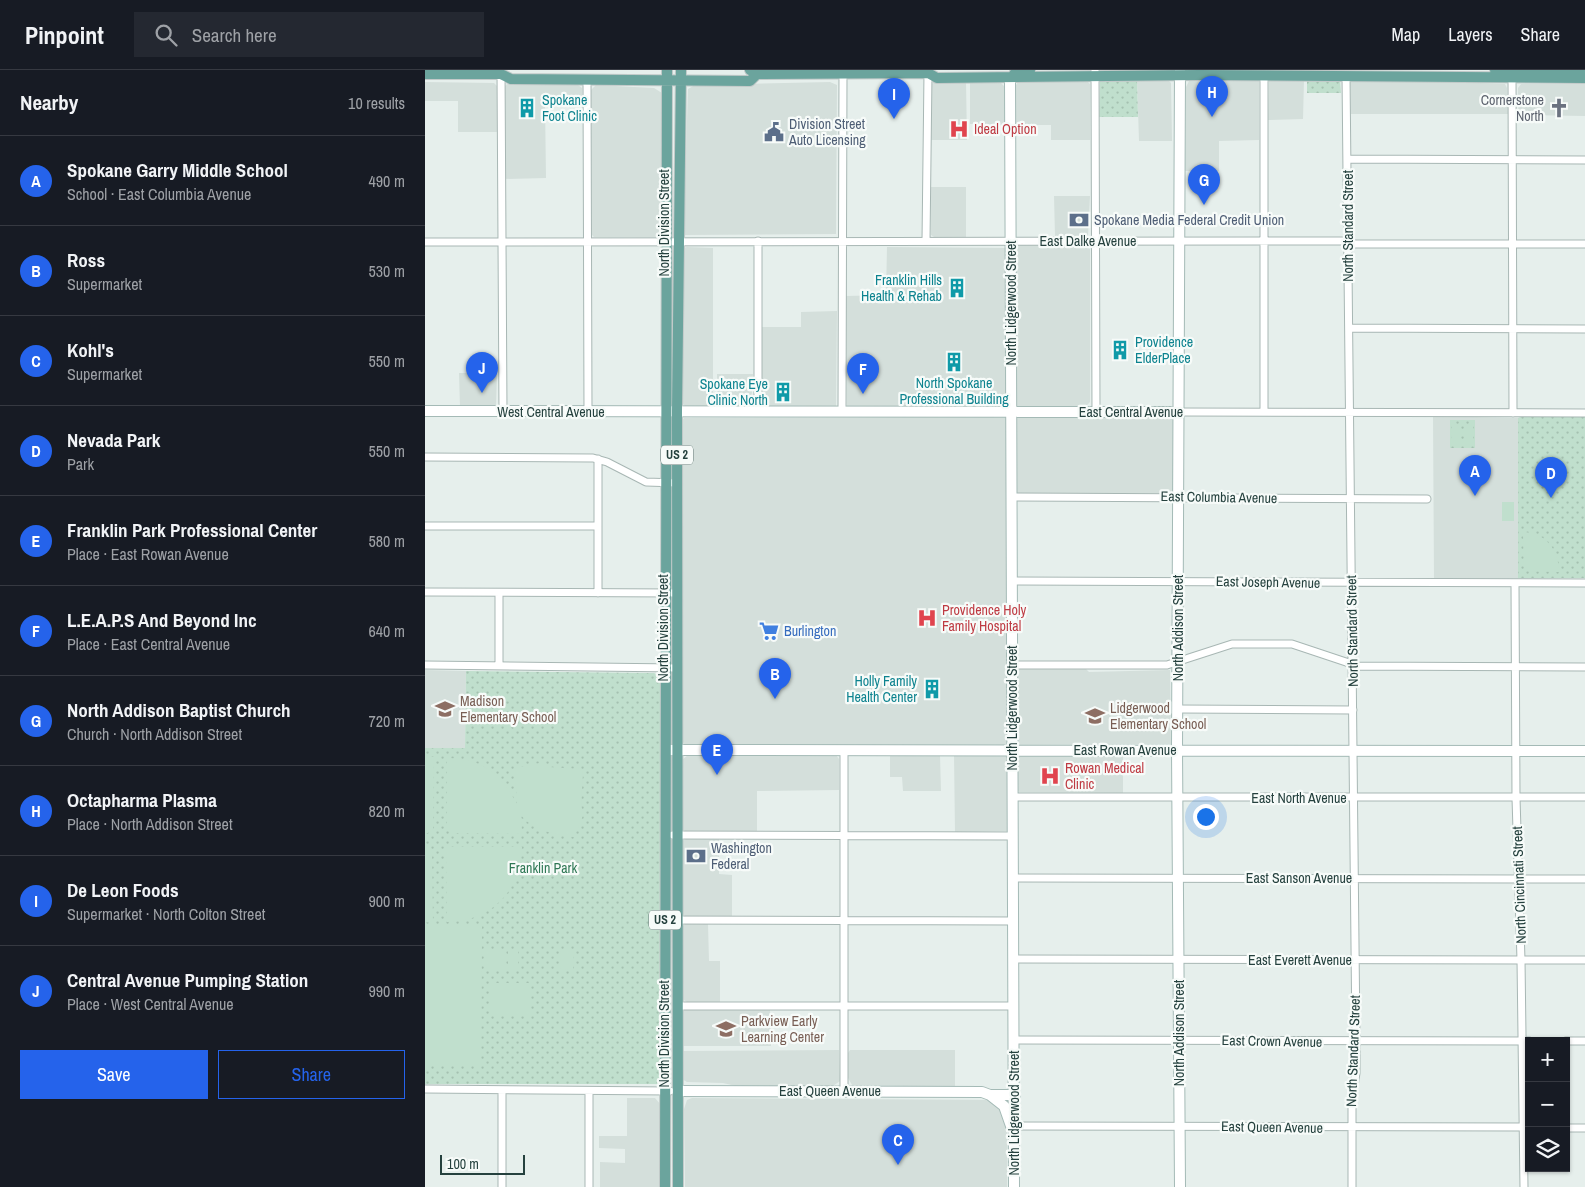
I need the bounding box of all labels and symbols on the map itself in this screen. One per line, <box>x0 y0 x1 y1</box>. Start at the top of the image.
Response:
pin: H <box>1196 76 1228 117</box>
pin: I <box>878 78 910 119</box>
place label: Spokane Foot Clinic <box>542 91 597 125</box>
place label: Cornerstone North <box>1481 91 1544 125</box>
building icon: Spokane Foot Clinic <box>516 97 538 119</box>
church icon: Cornerstone North <box>1548 97 1570 119</box>
place label: Division Street Auto Licensing <box>788 115 866 149</box>
hospital icon: Ideal Option <box>948 118 970 140</box>
place label: Ideal Option <box>974 120 1037 138</box>
public building icon: Division Street Auto Licensing <box>763 121 785 143</box>
pin: G <box>1188 164 1220 205</box>
street label: North Division Street <box>655 169 673 277</box>
street label: North Standard Street <box>1339 170 1357 282</box>
bank icon: Spokane Media Federal Credit Union <box>1068 209 1090 231</box>
place label: Spokane Media Federal Credit Union <box>1094 211 1284 229</box>
street label: East Dalke Avenue <box>1040 232 1136 250</box>
street label: North Lidgerwood Street <box>1002 240 1020 366</box>
place label: Franklin Hills Health & Rehab <box>861 271 942 305</box>
building icon: Franklin Hills Health & Rehab <box>946 277 968 299</box>
place label: Providence ElderPlace <box>1135 333 1193 367</box>
building icon: Providence ElderPlace <box>1109 339 1131 361</box>
building icon: North Spokane Professional Building <box>943 351 965 373</box>
pin: J <box>466 352 498 393</box>
pin: F <box>847 353 879 394</box>
place label: North Spokane Professional Building <box>899 374 1009 408</box>
place label: Spokane Eye Clinic North <box>700 375 768 409</box>
building icon: Spokane Eye Clinic North <box>772 381 794 403</box>
street label: West Central Avenue <box>497 403 605 421</box>
street label: East Central Avenue <box>1079 403 1183 421</box>
road number: US 2 <box>661 446 693 464</box>
pin: A <box>1459 455 1491 496</box>
pin: D <box>1535 457 1567 498</box>
street label: East Columbia Avenue <box>1161 487 1277 507</box>
street label: East Joseph Avenue <box>1216 572 1320 592</box>
street label: North Division Street <box>654 574 672 682</box>
street label: North Addison Street <box>1169 575 1187 681</box>
street label: North Standard Street <box>1342 575 1362 687</box>
place label: Providence Holy Family Hospital <box>942 601 1026 635</box>
hospital icon: Providence Holy Family Hospital <box>916 607 938 629</box>
supermarket icon: Burlington <box>758 620 780 642</box>
place label: Burlington <box>784 622 836 640</box>
street label: North Lidgerwood Street <box>1003 645 1021 771</box>
pin: B <box>759 658 791 699</box>
place label: Holly Family Health Center <box>846 672 917 706</box>
building icon: Holly Family Health Center <box>921 678 943 700</box>
place label: Madison Elementary School <box>460 692 556 726</box>
school or university icon: Madison Elementary School <box>434 698 456 720</box>
place label: Lidgerwood Elementary School <box>1110 699 1206 733</box>
school or university icon: Lidgerwood Elementary School <box>1084 705 1106 727</box>
pin: E <box>701 734 733 775</box>
street label: East Rowan Avenue <box>1073 741 1177 759</box>
place label: Rowan Medical Clinic <box>1065 759 1144 793</box>
hospital icon: Rowan Medical Clinic <box>1039 765 1061 787</box>
street label: East North Avenue <box>1251 789 1347 807</box>
your location <box>1193 804 1219 830</box>
street label: North Cincinnati Street <box>1508 826 1530 944</box>
place label: Washington Federal <box>711 839 772 873</box>
bank icon: Washington Federal <box>685 845 707 867</box>
park label: Franklin Park <box>509 859 577 877</box>
street label: East Sanson Avenue <box>1246 869 1352 887</box>
road number: US 2 <box>649 910 681 930</box>
street label: East Everett Avenue <box>1248 951 1352 969</box>
street label: North Division Street <box>655 980 673 1088</box>
street label: North Addison Street <box>1170 980 1188 1086</box>
street label: North Standard Street <box>1342 995 1364 1107</box>
place label: Parkview Early Learning Center <box>741 1012 824 1046</box>
school or university icon: Parkview Early Learning Center <box>715 1018 737 1040</box>
street label: East Crown Avenue <box>1222 1031 1322 1051</box>
street label: North Lidgerwood Street <box>1005 1050 1023 1176</box>
street label: East Queen Avenue <box>779 1082 881 1100</box>
street label: East Queen Avenue <box>1221 1117 1323 1137</box>
pin: C <box>882 1124 914 1165</box>
scale bar <box>440 1152 525 1175</box>

